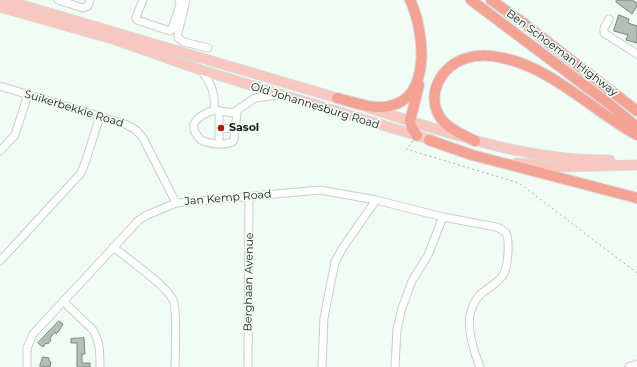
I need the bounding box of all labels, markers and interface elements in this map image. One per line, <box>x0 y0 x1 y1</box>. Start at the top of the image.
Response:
street label: Ben Schoeman Highway <box>504 7 620 99</box>
street label: Old Johannesburg Road <box>249 80 381 132</box>
street label: Suikerbekkie Road <box>23 88 125 130</box>
place label: Sasol <box>229 121 259 135</box>
marker: Sasol <box>216 123 226 133</box>
street label: Jan Kemp Road <box>184 188 272 208</box>
street label: Berghaan Avenue <box>242 232 256 332</box>

